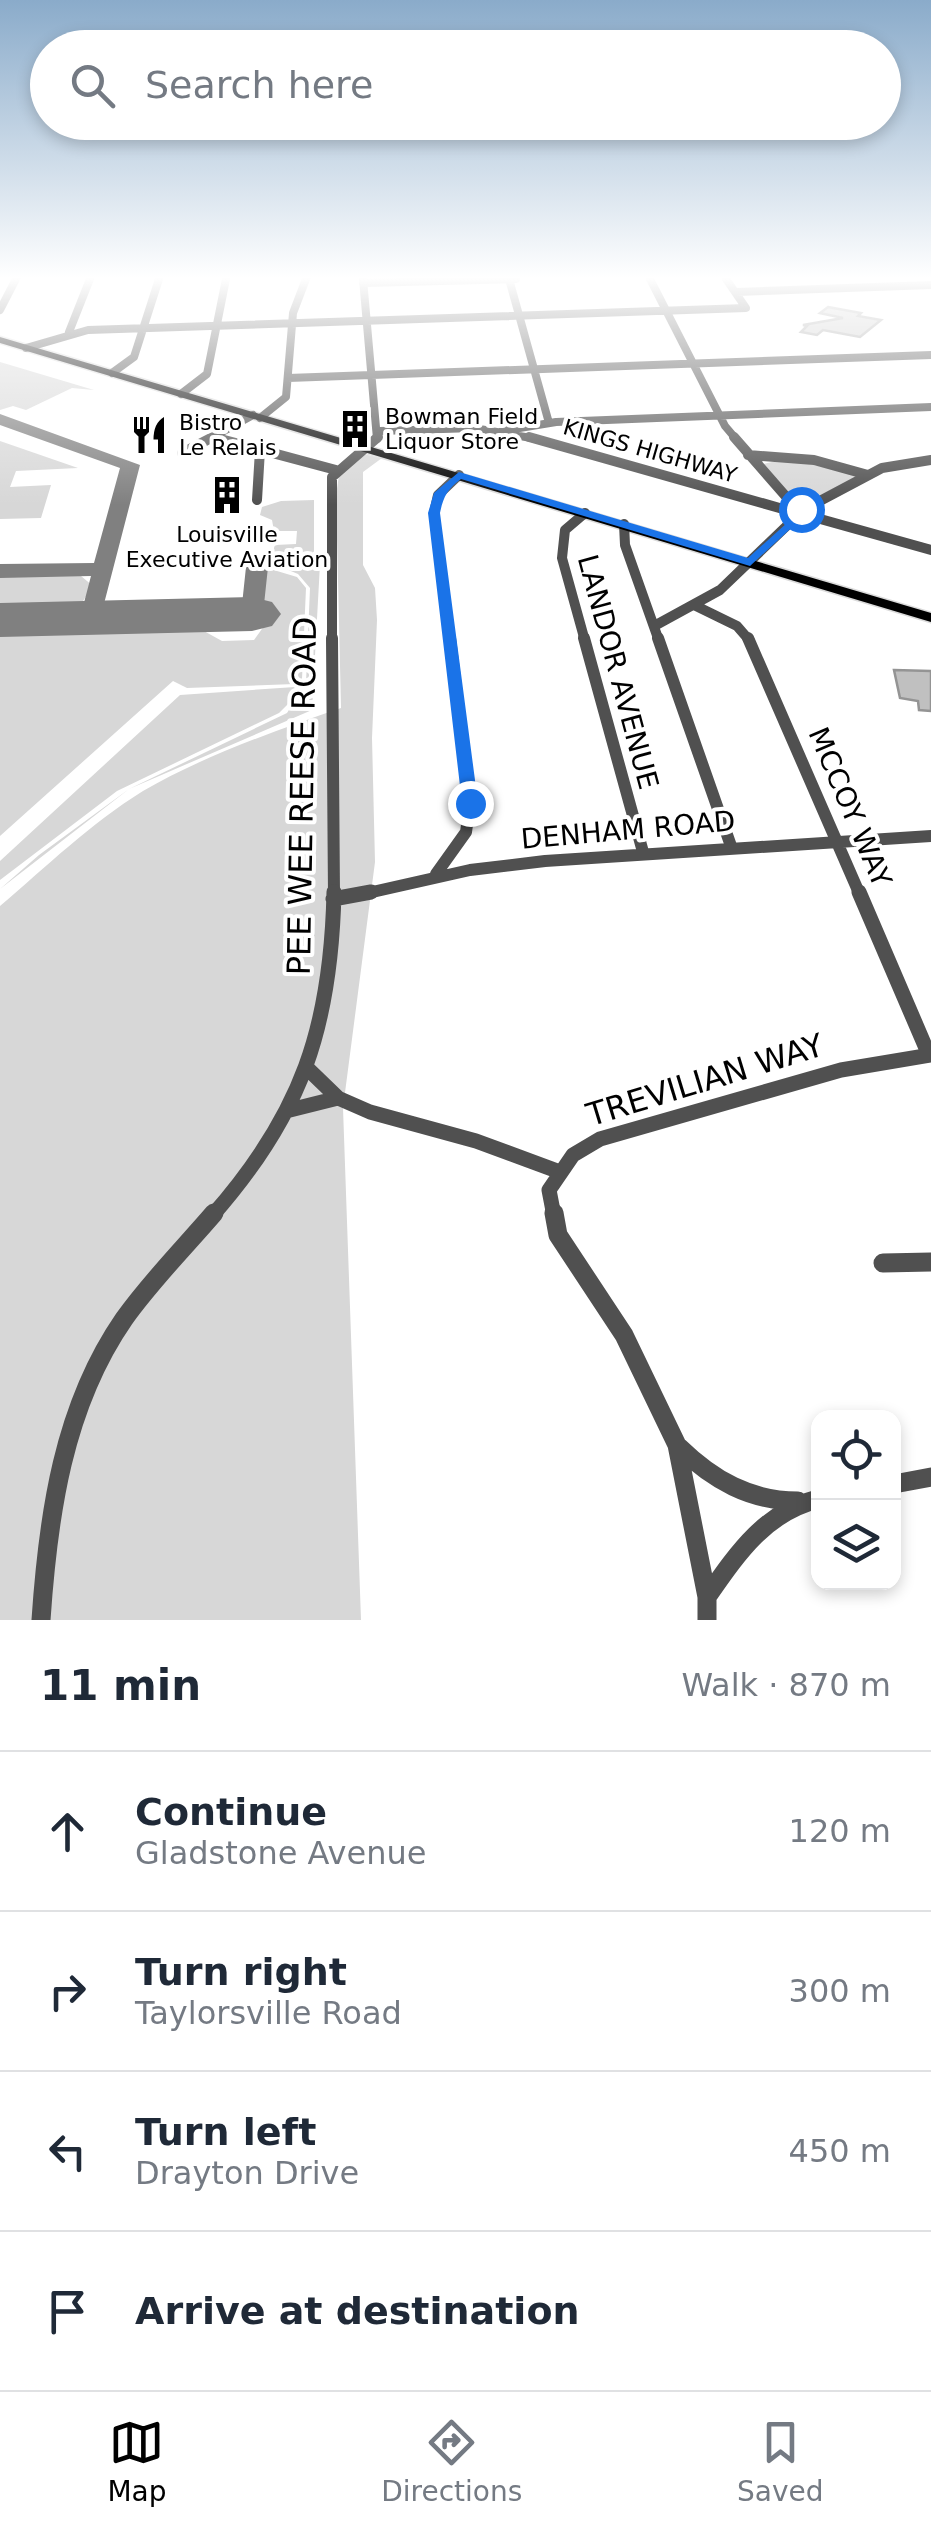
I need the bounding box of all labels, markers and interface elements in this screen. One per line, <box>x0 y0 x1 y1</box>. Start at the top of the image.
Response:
search box <box>30 30 901 140</box>
icon: search <box>65 58 120 113</box>
text: Search here <box>145 63 373 107</box>
place label: Bowman Field Liquor Store <box>385 404 538 454</box>
building icon: Bowman Field Liquor Store <box>334 408 376 450</box>
place label: Bistro Le Relais <box>179 410 276 460</box>
restaurant icon: Bistro Le Relais <box>128 414 170 456</box>
street label: KINGS HIGHWAY <box>560 414 740 488</box>
building icon: Louisville Executive Aviation <box>206 474 248 516</box>
route start <box>779 487 825 533</box>
place label: Louisville Executive Aviation <box>126 522 328 572</box>
street label: LANDOR AVENUE <box>571 551 665 793</box>
street label: PEE WEE REESE ROAD <box>280 616 324 976</box>
street label: MCCOY WAY <box>802 722 899 893</box>
route end <box>448 781 494 827</box>
street label: DENHAM ROAD <box>519 804 737 856</box>
street label: TREVILIAN WAY <box>581 1026 828 1134</box>
map controls <box>811 1410 901 1590</box>
button: locate <box>811 1410 901 1500</box>
button: layers <box>811 1500 901 1590</box>
text: 11 min <box>40 1661 201 1710</box>
text: Walk · 870 m <box>681 1666 891 1704</box>
text: Continue <box>135 1790 327 1834</box>
icon: ahead <box>40 1804 95 1859</box>
text: 120 m <box>789 1812 891 1850</box>
text: Gladstone Avenue <box>135 1834 426 1872</box>
text: Turn right <box>135 1950 347 1994</box>
icon: right <box>40 1964 95 2019</box>
text: 300 m <box>789 1972 891 2010</box>
text: Taylorsville Road <box>135 1994 402 2032</box>
text: Turn left <box>135 2110 316 2154</box>
icon: left <box>40 2124 95 2179</box>
text: 450 m <box>789 2132 891 2170</box>
text: Drayton Drive <box>135 2154 359 2192</box>
icon: arrive <box>40 2284 95 2339</box>
text: Arrive at destination <box>135 2289 580 2333</box>
tab: Map <box>107 2415 166 2508</box>
tab: Directions <box>381 2415 522 2508</box>
tab: Saved <box>737 2415 824 2508</box>

